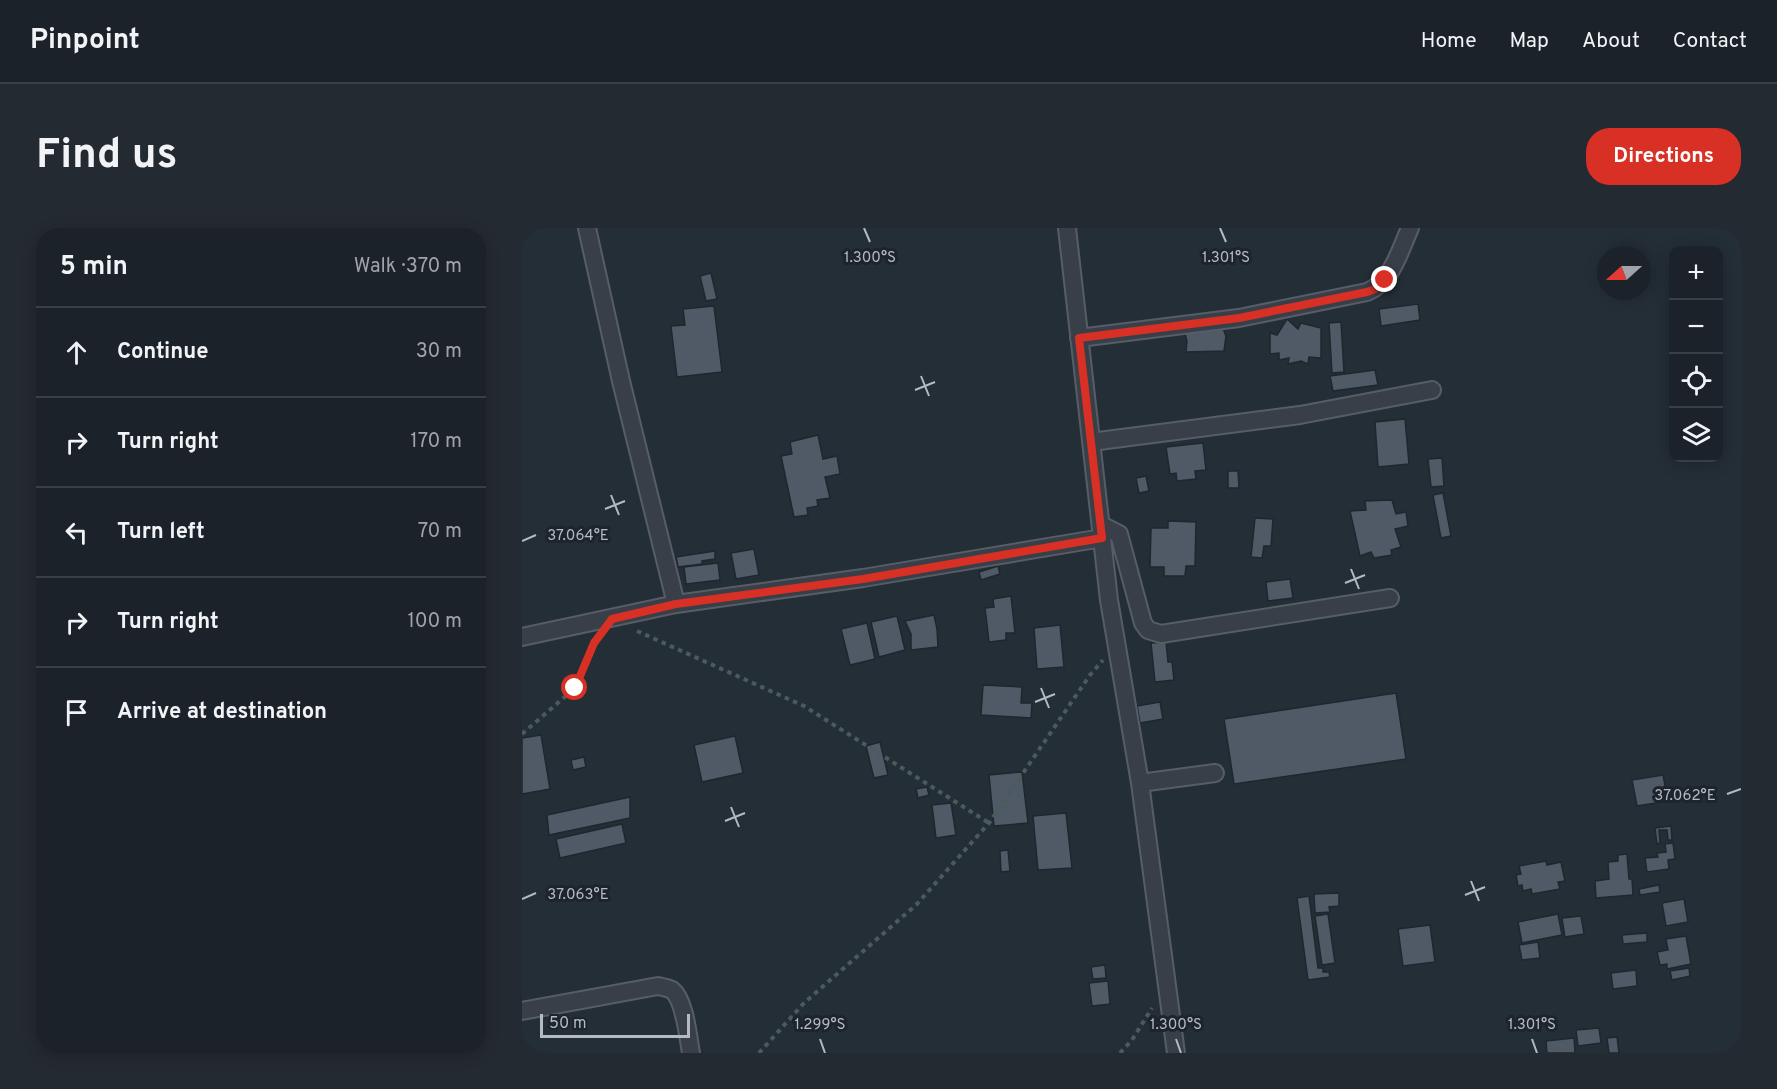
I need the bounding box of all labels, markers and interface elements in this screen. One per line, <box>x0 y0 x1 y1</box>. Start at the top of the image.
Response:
text: Pinpoint <box>30 23 140 59</box>
text: Home <box>1421 28 1477 55</box>
text: Map <box>1510 28 1549 55</box>
text: About <box>1582 28 1640 55</box>
text: Contact <box>1673 28 1747 55</box>
button: Directions <box>1586 128 1741 185</box>
text: Find us <box>36 130 177 183</box>
north arrow <box>1597 246 1651 300</box>
map controls <box>1669 246 1723 462</box>
button: + <box>1669 246 1723 300</box>
text: 1.300°S <box>844 249 896 268</box>
text: 1.301°S <box>1202 249 1250 268</box>
text: 5 min <box>60 251 128 284</box>
text: Walk · 370 m <box>354 254 462 280</box>
route end <box>1371 266 1397 292</box>
button: − <box>1669 300 1723 354</box>
icon: ahead <box>60 336 93 369</box>
text: Continue <box>117 339 208 366</box>
text: 30 m <box>416 339 462 365</box>
button: locate <box>1669 354 1723 408</box>
button: layers <box>1669 408 1723 462</box>
icon: right <box>60 426 93 459</box>
text: Turn right <box>117 429 219 456</box>
text: 170 m <box>410 429 462 455</box>
icon: left <box>60 516 93 549</box>
text: Turn left <box>117 519 205 546</box>
text: 70 m <box>418 519 462 545</box>
text: 37.064°E <box>547 527 609 546</box>
icon: right <box>60 606 93 639</box>
text: Turn right <box>117 609 219 636</box>
text: 100 m <box>407 609 462 635</box>
route start <box>561 674 587 700</box>
icon: arrive <box>60 696 93 729</box>
text: Arrive at destination <box>117 699 327 726</box>
text: 37.062°E <box>1654 787 1716 806</box>
text: 37.063°E <box>547 886 609 905</box>
scale bar <box>540 1011 690 1038</box>
text: 50 m <box>549 1014 587 1034</box>
text: 1.299°S <box>794 1016 846 1035</box>
text: 1.300°S <box>1150 1016 1202 1035</box>
text: 1.301°S <box>1508 1016 1556 1035</box>

